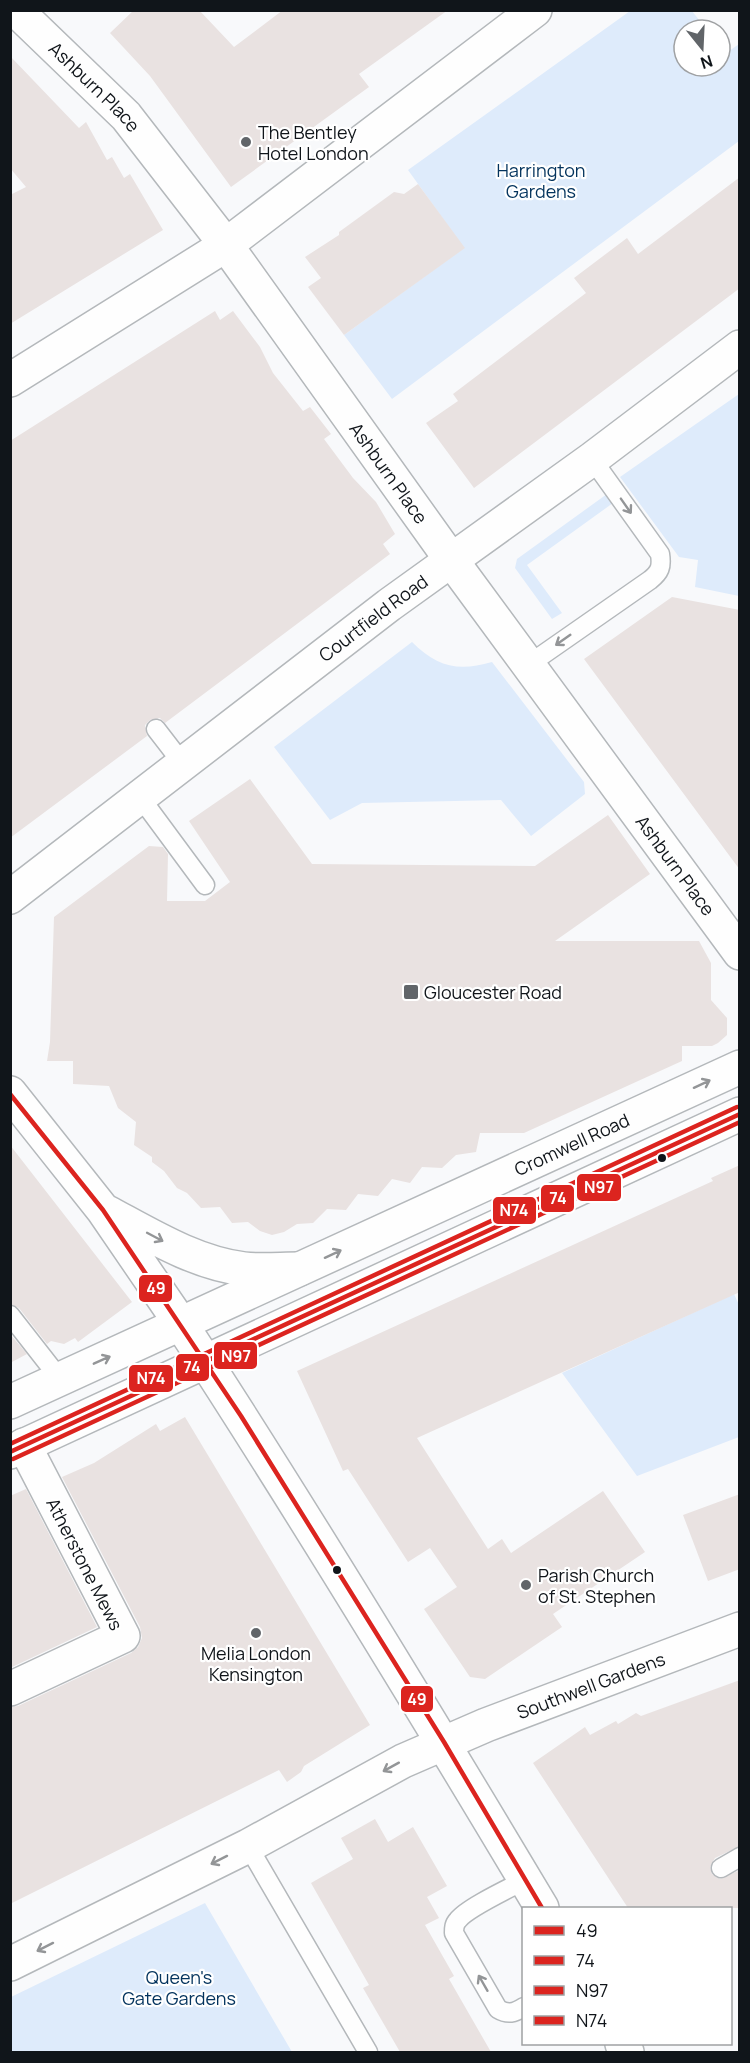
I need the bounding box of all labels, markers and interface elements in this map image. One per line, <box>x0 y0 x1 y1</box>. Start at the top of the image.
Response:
north arrow <box>672 18 732 78</box>
street label: Ashburn Place <box>44 36 146 137</box>
text: N <box>698 50 716 75</box>
place label: The Bentley Hotel London <box>258 120 369 165</box>
marker: The Bentley Hotel London <box>239 135 253 149</box>
park label: Harrington Gardens <box>496 158 586 203</box>
street label: Ashburn Place <box>345 417 433 528</box>
one-way arrow <box>620 498 632 514</box>
street label: Courtfield Road <box>314 569 432 667</box>
one-way arrow <box>555 634 572 646</box>
street label: Ashburn Place <box>631 810 720 920</box>
place label: Gloucester Road <box>424 980 562 1004</box>
marker: Gloucester Road <box>402 983 420 1001</box>
one-way arrow <box>693 1078 711 1090</box>
street label: Cromwell Road <box>510 1108 633 1181</box>
unlabelled marker <box>656 1152 668 1164</box>
line badge: N97 <box>576 1173 622 1202</box>
text: N97 <box>584 1176 614 1198</box>
line badge: 74 <box>540 1184 575 1213</box>
text: 74 <box>549 1187 567 1209</box>
line badge: N74 <box>492 1196 537 1225</box>
text: N74 <box>499 1199 529 1221</box>
one-way arrow <box>145 1232 163 1243</box>
one-way arrow <box>324 1247 342 1259</box>
line badge: 49 <box>138 1274 173 1303</box>
text: 49 <box>146 1277 166 1299</box>
line badge: N97 <box>213 1341 258 1370</box>
text: N97 <box>221 1345 251 1367</box>
line badge: 74 <box>175 1353 210 1382</box>
one-way arrow <box>92 1354 110 1366</box>
text: 74 <box>183 1356 201 1378</box>
line badge: N74 <box>128 1364 174 1393</box>
text: N74 <box>136 1367 166 1389</box>
street label: Atherstone Mews <box>41 1494 129 1634</box>
place label: Parish Church of St. Stephen <box>538 1563 656 1608</box>
unlabelled marker <box>331 1564 343 1576</box>
marker: Parish Church of St. Stephen <box>519 1578 533 1592</box>
marker: Melia London Kensington <box>249 1626 263 1640</box>
place label: Melia London Kensington <box>201 1641 311 1686</box>
street label: Southwell Gardens <box>513 1646 668 1724</box>
line badge: 49 <box>400 1685 434 1713</box>
text: 49 <box>407 1688 427 1710</box>
one-way arrow <box>382 1762 400 1773</box>
one-way arrow <box>211 1854 228 1866</box>
legend <box>522 1907 732 2045</box>
text: 49 <box>576 1918 598 1942</box>
one-way arrow <box>36 1942 54 1953</box>
text: 74 <box>576 1948 595 1972</box>
park label: Queen's Gate Gardens <box>122 1965 236 2010</box>
one-way arrow <box>476 1975 488 1992</box>
text: N97 <box>576 1978 608 2002</box>
text: N74 <box>576 2008 607 2032</box>

